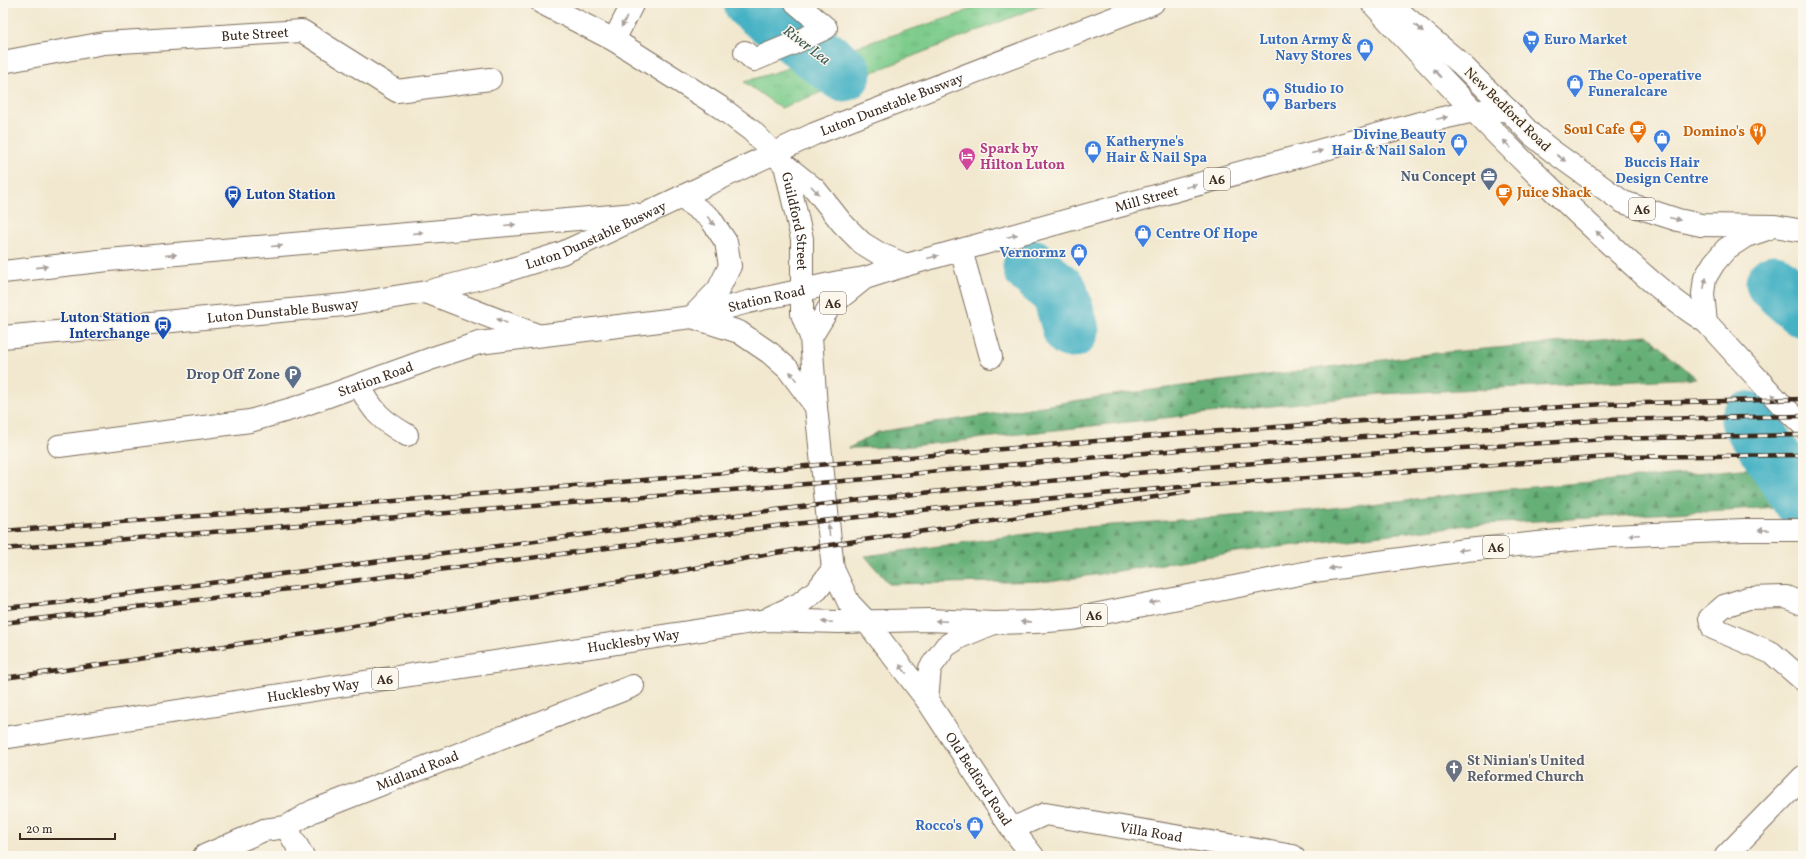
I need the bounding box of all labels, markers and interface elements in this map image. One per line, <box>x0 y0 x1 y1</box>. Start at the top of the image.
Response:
one-way arrow <box>620 16 627 28</box>
water label: River Lea <box>778 21 834 71</box>
street label: Bute Street <box>221 24 289 47</box>
one-way arrow <box>1414 24 1424 33</box>
supermarket icon: Euro Market <box>1521 29 1541 54</box>
place label: Luton Army & Navy Stores <box>1259 31 1352 66</box>
place label: Euro Market <box>1544 31 1627 50</box>
shop icon: Luton Army & Navy Stores <box>1355 37 1375 62</box>
street label: New Bedford Road <box>1459 64 1555 156</box>
place label: The Co-operative Funeralcare <box>1588 67 1702 102</box>
one-way arrow <box>1432 68 1442 78</box>
street label: Luton Dunstable Busway <box>818 69 967 142</box>
shop icon: The Co-operative Funeralcare <box>1565 73 1585 98</box>
place label: Studio 10 Barbers <box>1284 80 1344 115</box>
shop icon: Studio 10 Barbers <box>1261 86 1281 111</box>
one-way arrow <box>1436 114 1448 120</box>
cafe icon: Soul Cafe <box>1628 119 1648 144</box>
place label: Soul Cafe <box>1564 121 1625 140</box>
restaurant icon: Domino's <box>1748 121 1768 146</box>
place label: Domino's <box>1683 123 1745 142</box>
place label: Divine Beauty Hair & Nail Salon <box>1332 126 1446 161</box>
shop icon: Buccis Hair Design Centre <box>1652 128 1672 153</box>
shop icon: Divine Beauty Hair & Nail Salon <box>1449 132 1469 157</box>
place label: Katheryne's Hair & Nail Spa <box>1106 133 1208 168</box>
shop icon: Katheryne's Hair & Nail Spa <box>1083 139 1103 164</box>
one-way arrow <box>1502 139 1512 149</box>
place label: Spark by Hilton Luton <box>980 140 1065 175</box>
hotel icon: Spark by Hilton Luton <box>957 146 977 171</box>
one-way arrow <box>1311 149 1323 155</box>
one-way arrow <box>1556 154 1567 162</box>
place label: Buccis Hair Design Centre <box>1616 154 1708 189</box>
office icon: Nu Concept <box>1479 166 1499 191</box>
road number: A6 <box>1204 168 1230 190</box>
place label: Nu Concept <box>1401 168 1476 187</box>
street label: Guildford Street <box>776 170 810 270</box>
street label: Mill Street <box>1113 182 1181 218</box>
cafe icon: Juice Shack <box>1494 182 1514 207</box>
one-way arrow <box>1186 183 1198 189</box>
bus stop icon: Luton Station <box>223 184 243 209</box>
place label: Juice Shack <box>1516 184 1592 203</box>
one-way arrow <box>810 185 820 195</box>
place label: Luton Station <box>246 186 336 205</box>
street label: Luton Dunstable Busway <box>523 197 670 275</box>
road number: A6 <box>1629 198 1655 220</box>
one-way arrow <box>707 215 715 226</box>
one-way arrow <box>1669 216 1681 222</box>
one-way arrow <box>504 222 516 228</box>
shop icon: Centre Of Hope <box>1133 223 1153 248</box>
place label: Centre Of Hope <box>1156 225 1258 244</box>
one-way arrow <box>412 230 424 236</box>
one-way arrow <box>1595 230 1605 240</box>
one-way arrow <box>1006 232 1018 238</box>
one-way arrow <box>271 242 283 249</box>
shop icon: Vernormz <box>1069 242 1089 267</box>
place label: Vernormz <box>1000 244 1066 263</box>
one-way arrow <box>165 251 177 258</box>
one-way arrow <box>927 254 939 260</box>
one-way arrow <box>36 264 48 271</box>
one-way arrow <box>1702 277 1708 289</box>
street label: Station Road <box>726 282 807 318</box>
road number: A6 <box>820 292 846 314</box>
street label: Luton Dunstable Busway <box>206 295 361 329</box>
place label: Luton Station Interchange <box>60 309 150 344</box>
bus stop icon: Luton Station Interchange <box>153 315 173 340</box>
one-way arrow <box>495 318 507 324</box>
street label: Station Road <box>336 358 416 403</box>
parking icon: Drop Off Zone <box>283 364 303 389</box>
place label: Drop Off Zone <box>186 366 280 385</box>
one-way arrow <box>789 370 797 381</box>
one-way arrow <box>1770 393 1780 403</box>
one-way arrow <box>826 524 832 536</box>
one-way arrow <box>1757 527 1770 533</box>
one-way arrow <box>1628 531 1640 538</box>
road number: A6 <box>1483 536 1509 558</box>
one-way arrow <box>1457 547 1469 554</box>
one-way arrow <box>1328 565 1340 571</box>
one-way arrow <box>1148 600 1160 606</box>
road number: A6 <box>1081 604 1107 626</box>
one-way arrow <box>935 617 947 624</box>
one-way arrow <box>820 619 833 625</box>
one-way arrow <box>1019 619 1032 625</box>
street label: Hucklesby Way <box>586 625 682 658</box>
one-way arrow <box>899 664 908 675</box>
road number: A6 <box>372 668 398 690</box>
street label: Hucklesby Way <box>266 675 361 708</box>
street label: Old Bedford Road <box>940 729 1016 830</box>
street label: Midland Road <box>374 747 462 796</box>
place label: St Ninian's United Reformed Church <box>1467 752 1585 787</box>
church icon: St Ninian's United Reformed Church <box>1444 758 1464 783</box>
scale bar <box>20 815 115 841</box>
shop icon: Rocco's <box>965 815 985 840</box>
place label: Rocco's <box>915 817 962 836</box>
street label: Villa Road <box>1118 819 1184 848</box>
text: 20 m <box>26 822 53 838</box>

